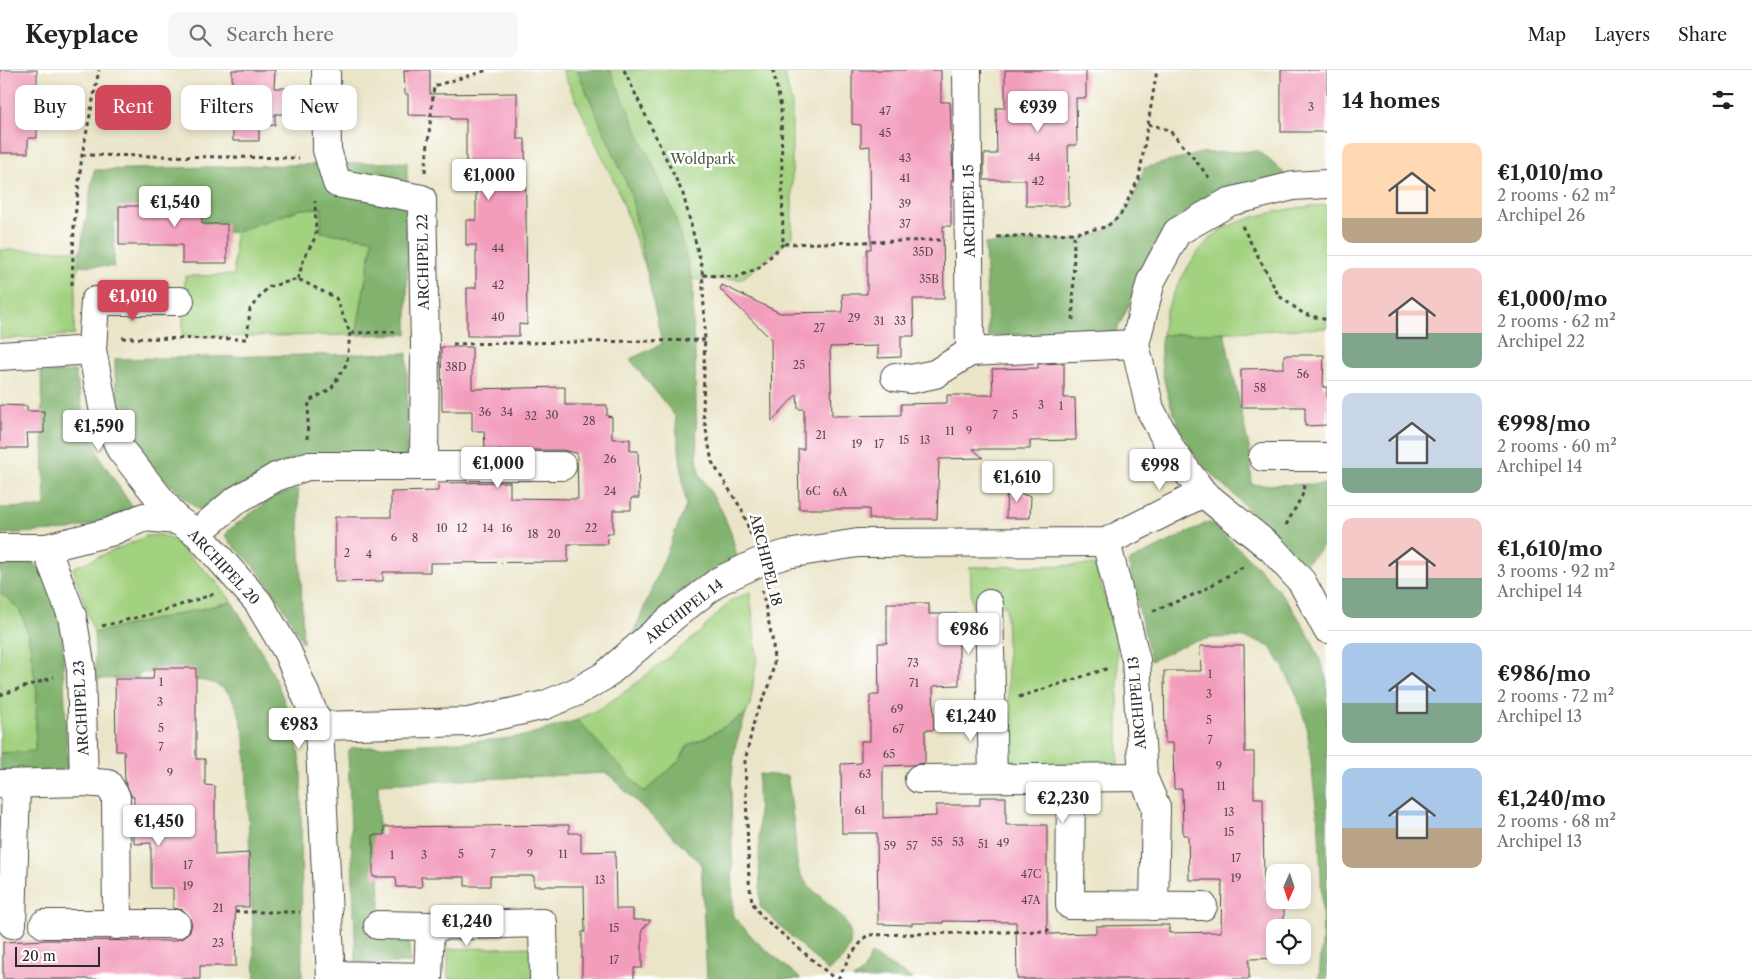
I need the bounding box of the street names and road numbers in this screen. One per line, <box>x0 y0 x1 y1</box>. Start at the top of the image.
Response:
street label: ARCHIPEL 15 <box>959 164 979 259</box>
street label: ARCHIPEL 22 <box>413 214 433 311</box>
street label: ARCHIPEL 18 <box>746 511 786 608</box>
street label: ARCHIPEL 20 <box>184 525 264 609</box>
street label: ARCHIPEL 14 <box>641 575 727 648</box>
street label: ARCHIPEL 13 <box>1124 656 1150 751</box>
street label: ARCHIPEL 23 <box>70 660 93 757</box>

